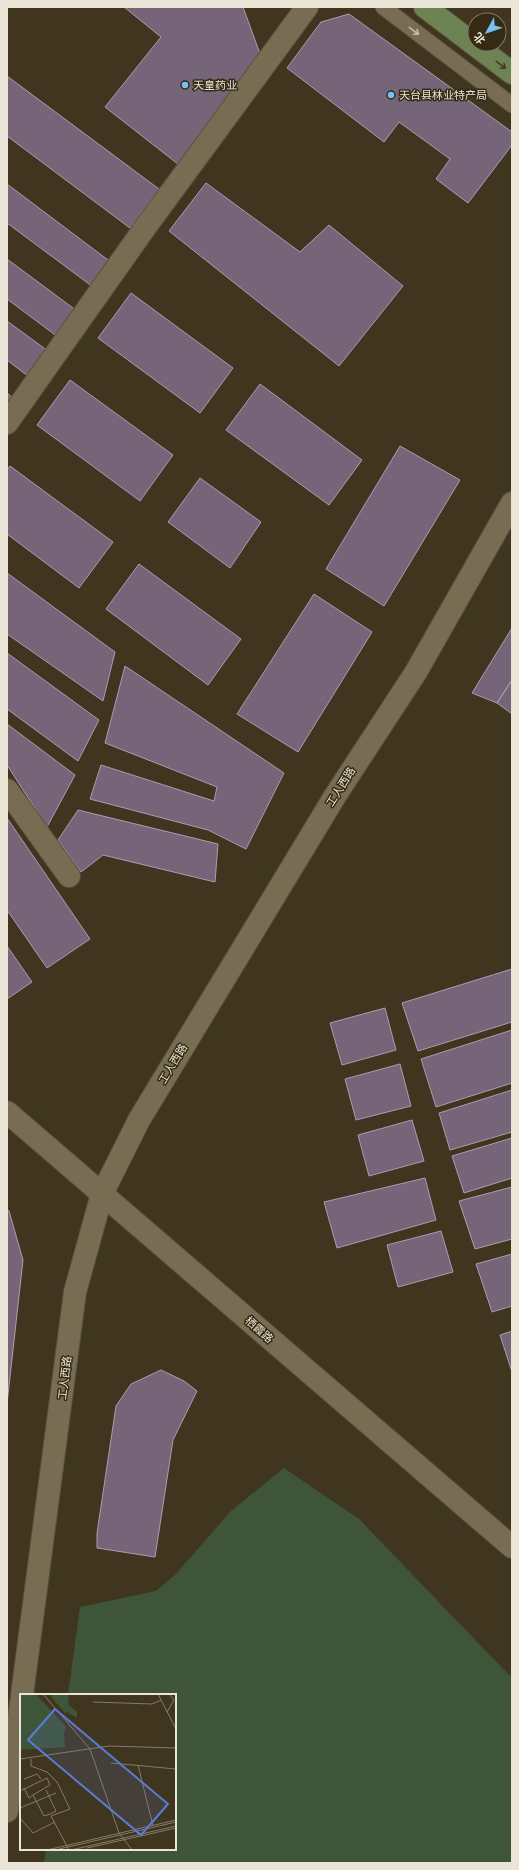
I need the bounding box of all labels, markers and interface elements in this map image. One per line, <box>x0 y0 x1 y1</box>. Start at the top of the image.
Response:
north arrow <box>467 12 507 52</box>
one-way arrow <box>409 26 420 35</box>
text: 北 <box>470 29 489 47</box>
one-way arrow <box>495 60 506 69</box>
place label: 天皇药业 <box>193 78 237 93</box>
marker: 天皇药业 <box>180 80 190 90</box>
place label: 天台县林业特产局 <box>399 88 487 103</box>
marker: 天台县林业特产局 <box>386 90 396 100</box>
street label: 工人西路 <box>323 764 359 810</box>
street label: 工人西路 <box>155 1041 191 1087</box>
street label: 栖霞路 <box>242 1314 276 1346</box>
street label: 工人西路 <box>55 1355 75 1401</box>
inset map <box>20 1694 176 1850</box>

